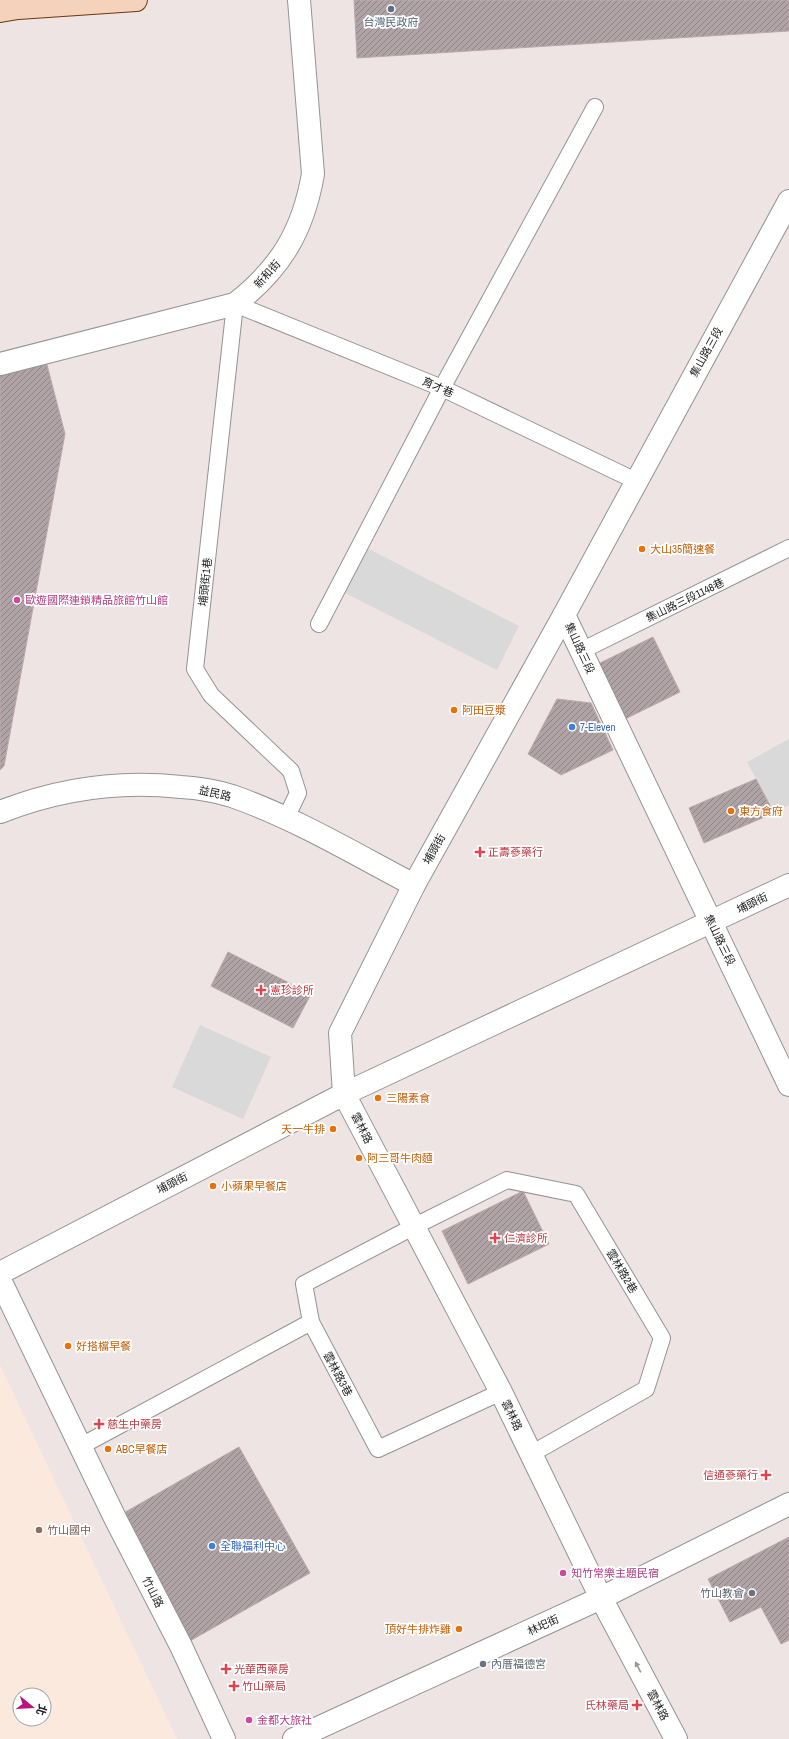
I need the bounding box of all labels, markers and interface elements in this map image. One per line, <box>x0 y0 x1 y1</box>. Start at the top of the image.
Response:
marker: 台灣民政府 <box>386 4 396 14</box>
place label: 台灣民政府 <box>364 15 419 29</box>
street label: 新和街 <box>251 257 283 291</box>
street label: 集山路三段 <box>687 325 725 379</box>
street label: 育才巷 <box>420 374 456 400</box>
place label: 大山35簡速餐 <box>650 542 715 556</box>
marker: 大山35簡速餐 <box>637 544 647 554</box>
street label: 埔頭街1巷 <box>195 557 215 607</box>
street label: 集山路三段1148巷 <box>644 575 726 625</box>
place label: 歐遊國際連鎖精品旅館竹山館 <box>25 593 168 607</box>
marker: 歐遊國際連鎖精品旅館竹山館 <box>12 595 22 605</box>
street label: 集山路三段 <box>562 620 598 676</box>
place label: 阿田豆漿 <box>462 703 506 717</box>
marker: 阿田豆漿 <box>449 705 459 715</box>
place label: 7-Eleven <box>580 720 616 734</box>
marker: 7-Eleven <box>567 722 577 732</box>
street label: 益民路 <box>197 782 233 804</box>
place label: 東方食府 <box>739 804 783 818</box>
marker: 東方食府 <box>726 806 736 816</box>
street label: 埔頭街 <box>420 831 448 867</box>
place label: 正壽蔘藥行 <box>488 845 543 859</box>
marker: 正壽蔘藥行 <box>475 847 485 857</box>
street label: 埔頭街 <box>734 889 770 917</box>
street label: 集山路三段 <box>702 912 738 968</box>
place label: 憲珍診所 <box>270 983 314 997</box>
marker: 憲珍診所 <box>255 984 267 996</box>
place label: 三陽素食 <box>386 1091 430 1105</box>
marker: 三陽素食 <box>373 1093 383 1103</box>
street label: 雲林路 <box>348 1110 376 1146</box>
place label: 天一牛排 <box>281 1122 325 1136</box>
marker: 天一牛排 <box>328 1124 338 1134</box>
place label: 阿三哥牛肉麵 <box>367 1151 433 1165</box>
marker: 阿三哥牛肉麵 <box>354 1153 364 1163</box>
street label: 埔頭街 <box>154 1169 190 1197</box>
place label: 小蘋果早餐店 <box>221 1179 287 1193</box>
marker: 小蘋果早餐店 <box>208 1181 218 1191</box>
place label: 仁濟診所 <box>504 1231 548 1245</box>
marker: 仁濟診所 <box>489 1232 501 1244</box>
street label: 雲林路2巷 <box>603 1246 641 1296</box>
place label: 好搭檔早餐 <box>76 1339 131 1353</box>
marker: 好搭檔早餐 <box>63 1341 73 1351</box>
street label: 雲林路3巷 <box>320 1349 356 1399</box>
street label: 雲林路 <box>498 1397 526 1433</box>
place label: 慈生中藥房 <box>107 1417 162 1431</box>
marker: 慈生中藥房 <box>94 1419 104 1429</box>
place label: ABC早餐店 <box>115 1442 168 1456</box>
marker: ABC早餐店 <box>103 1444 113 1454</box>
place label: 信通蔘藥行 <box>703 1468 758 1482</box>
marker: 信通蔘藥行 <box>761 1470 771 1480</box>
place label: 竹山國中 <box>47 1523 91 1537</box>
marker: 竹山國中 <box>34 1525 44 1535</box>
place label: 全聯福利中心 <box>220 1539 286 1553</box>
marker: 全聯福利中心 <box>207 1541 217 1551</box>
place label: 知竹常樂主題民宿 <box>571 1566 659 1580</box>
marker: 知竹常樂主題民宿 <box>558 1568 568 1578</box>
street label: 竹山路 <box>139 1574 167 1610</box>
place label: 竹山教會 <box>700 1586 744 1600</box>
marker: 竹山教會 <box>747 1588 757 1598</box>
street label: 林圯街 <box>525 1612 561 1638</box>
place label: 頂好牛排炸雞 <box>385 1622 451 1636</box>
marker: 頂好牛排炸雞 <box>454 1624 464 1634</box>
place label: 內厝福德宮 <box>491 1657 546 1671</box>
marker: 內厝福德宮 <box>478 1659 488 1669</box>
place label: 光華西藥房 <box>234 1662 289 1676</box>
one-way arrow <box>635 1662 641 1673</box>
marker: 光華西藥房 <box>221 1664 231 1674</box>
place label: 竹山藥局 <box>242 1679 286 1693</box>
marker: 竹山藥局 <box>229 1681 239 1691</box>
north arrow <box>12 1687 52 1727</box>
street label: 雲林路 <box>644 1687 672 1723</box>
place label: 氏林藥局 <box>585 1698 629 1712</box>
marker: 氏林藥局 <box>632 1700 642 1710</box>
text: 北 <box>33 1703 50 1717</box>
place label: 金都大旅社 <box>257 1713 312 1727</box>
marker: 金都大旅社 <box>244 1715 254 1725</box>

